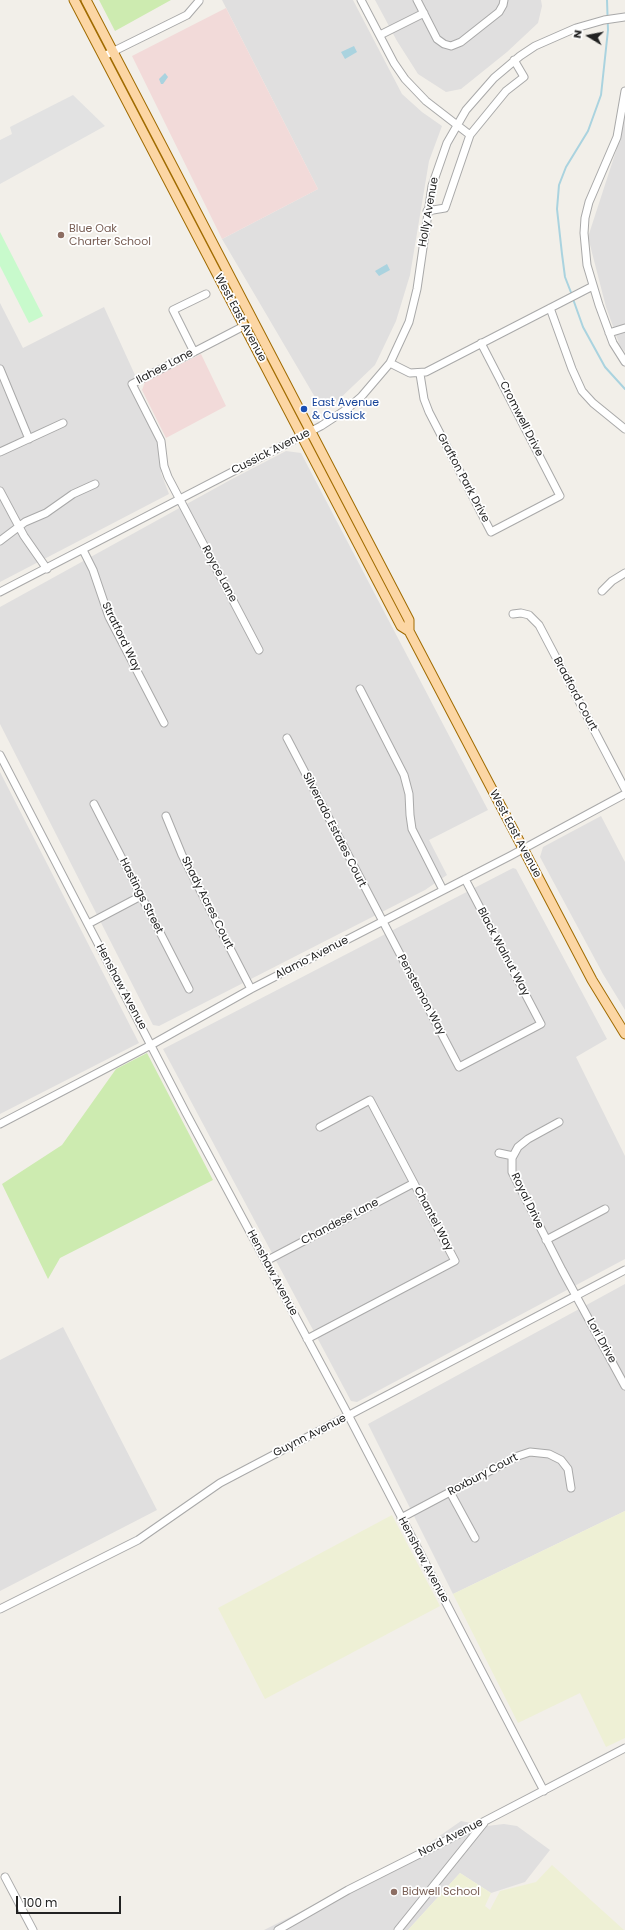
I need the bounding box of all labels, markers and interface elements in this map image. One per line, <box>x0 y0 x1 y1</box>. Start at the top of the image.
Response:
north arrow <box>569 16 609 56</box>
text: N <box>569 28 586 39</box>
street label: Holly Avenue <box>416 176 442 248</box>
place label: Blue Oak Charter School <box>69 222 151 248</box>
marker: Blue Oak Charter School <box>56 230 66 240</box>
street label: West East Avenue <box>211 272 269 364</box>
street label: Ilahee Lane <box>134 346 196 388</box>
street label: Cromwell Drive <box>496 379 546 459</box>
place label: East Avenue & Cussick <box>312 396 379 422</box>
marker: East Avenue & Cussick <box>299 404 309 414</box>
street label: Cussick Avenue <box>230 427 312 477</box>
street label: Grafton Park Drive <box>434 431 492 525</box>
street label: Royce Lane <box>199 543 239 605</box>
street label: Stratford Way <box>99 600 143 674</box>
street label: Bradford Court <box>550 655 600 733</box>
street label: Silverado Estates Court <box>299 771 369 889</box>
street label: West East Avenue <box>486 788 544 880</box>
street label: Shady Acres Court <box>178 855 236 951</box>
street label: Hastings Street <box>116 856 166 936</box>
street label: Black Walnut Way <box>474 905 532 999</box>
street label: Alamo Avenue <box>273 934 351 982</box>
street label: Henshaw Avenue <box>93 942 149 1032</box>
street label: Penstemon Way <box>394 952 448 1038</box>
street label: Royal Drive <box>508 1171 546 1231</box>
street label: Chantel Way <box>411 1185 455 1253</box>
street label: Chandese Lane <box>299 1196 381 1248</box>
street label: Henshaw Avenue <box>244 1228 300 1318</box>
street label: Lori Drive <box>583 1316 619 1366</box>
street label: Guynn Avenue <box>271 1412 349 1460</box>
street label: Roxbury Court <box>446 1451 520 1499</box>
street label: Henshaw Avenue <box>395 1515 451 1605</box>
street label: Nord Avenue <box>417 1816 485 1860</box>
place label: Bidwell School <box>402 1885 480 1899</box>
marker: Bidwell School <box>389 1887 399 1897</box>
scale bar <box>18 1888 123 1914</box>
text: 100 m <box>23 1894 57 1911</box>

